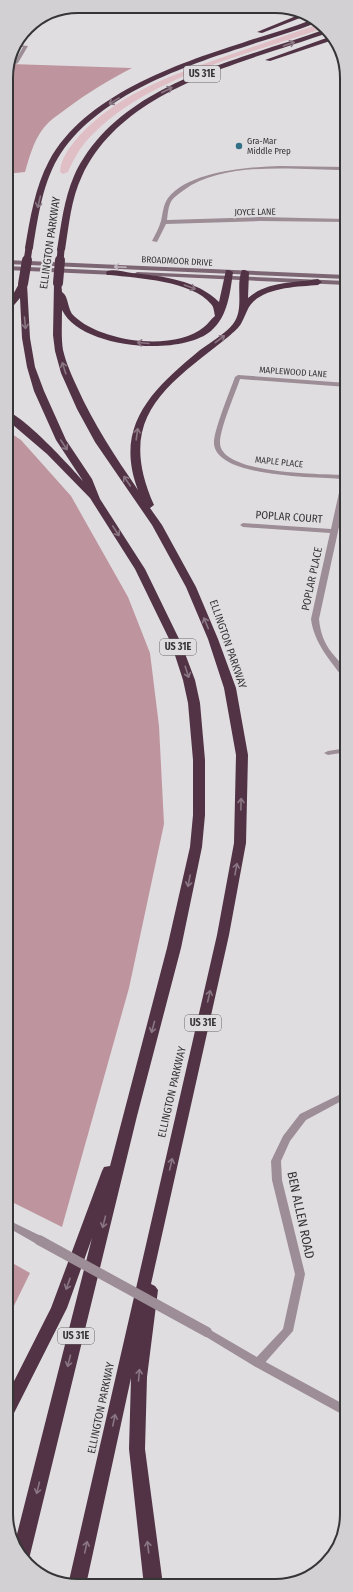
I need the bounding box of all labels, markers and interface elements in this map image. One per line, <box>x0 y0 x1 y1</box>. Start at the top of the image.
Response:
one-way arrow <box>282 40 294 48</box>
road number: US 31E <box>184 66 220 82</box>
one-way arrow <box>161 86 173 93</box>
one-way arrow <box>108 98 120 106</box>
place label: Gra-Mar Middle Prep <box>247 136 291 156</box>
marker: Gra-Mar Middle Prep <box>234 141 244 151</box>
street label: ELLINGTON PARKWAY <box>37 195 63 290</box>
one-way arrow <box>34 196 42 209</box>
street label: JOYCE LANE <box>234 207 276 217</box>
street label: BROADMOOR DRIVE <box>141 254 213 268</box>
one-way arrow <box>114 263 127 271</box>
one-way arrow <box>183 283 195 291</box>
one-way arrow <box>21 316 28 329</box>
one-way arrow <box>215 334 226 343</box>
one-way arrow <box>137 339 150 346</box>
one-way arrow <box>60 361 67 374</box>
street label: MAPLEWOOD LANE <box>259 365 327 379</box>
one-way arrow <box>133 428 141 441</box>
one-way arrow <box>61 439 69 451</box>
street label: MAPLE PLACE <box>254 455 304 469</box>
one-way arrow <box>123 476 131 487</box>
street label: POPLAR COURT <box>255 508 324 526</box>
one-way arrow <box>112 525 120 536</box>
street label: POPLAR PLACE <box>299 546 325 612</box>
street label: ELLINGTON PARKWAY <box>207 598 249 691</box>
one-way arrow <box>202 617 210 629</box>
road number: US 31E <box>160 639 196 655</box>
one-way arrow <box>183 666 191 678</box>
one-way arrow <box>237 798 245 811</box>
one-way arrow <box>232 863 240 876</box>
one-way arrow <box>185 874 193 887</box>
one-way arrow <box>206 990 214 1003</box>
road number: US 31E <box>185 1015 221 1031</box>
one-way arrow <box>149 1020 156 1033</box>
street label: ELLINGTON PARKWAY <box>155 1045 189 1139</box>
one-way arrow <box>167 1158 175 1171</box>
street label: BEN ALLEN ROAD <box>284 1170 318 1260</box>
one-way arrow <box>99 1215 107 1228</box>
one-way arrow <box>63 1277 71 1289</box>
road number: US 31E <box>58 1328 94 1344</box>
one-way arrow <box>65 1355 72 1368</box>
street label: ELLINGTON PARKWAY <box>85 1361 117 1455</box>
one-way arrow <box>136 1369 143 1382</box>
one-way arrow <box>110 1413 118 1426</box>
one-way arrow <box>34 1481 41 1494</box>
one-way arrow <box>82 1540 90 1553</box>
one-way arrow <box>144 1540 152 1553</box>

